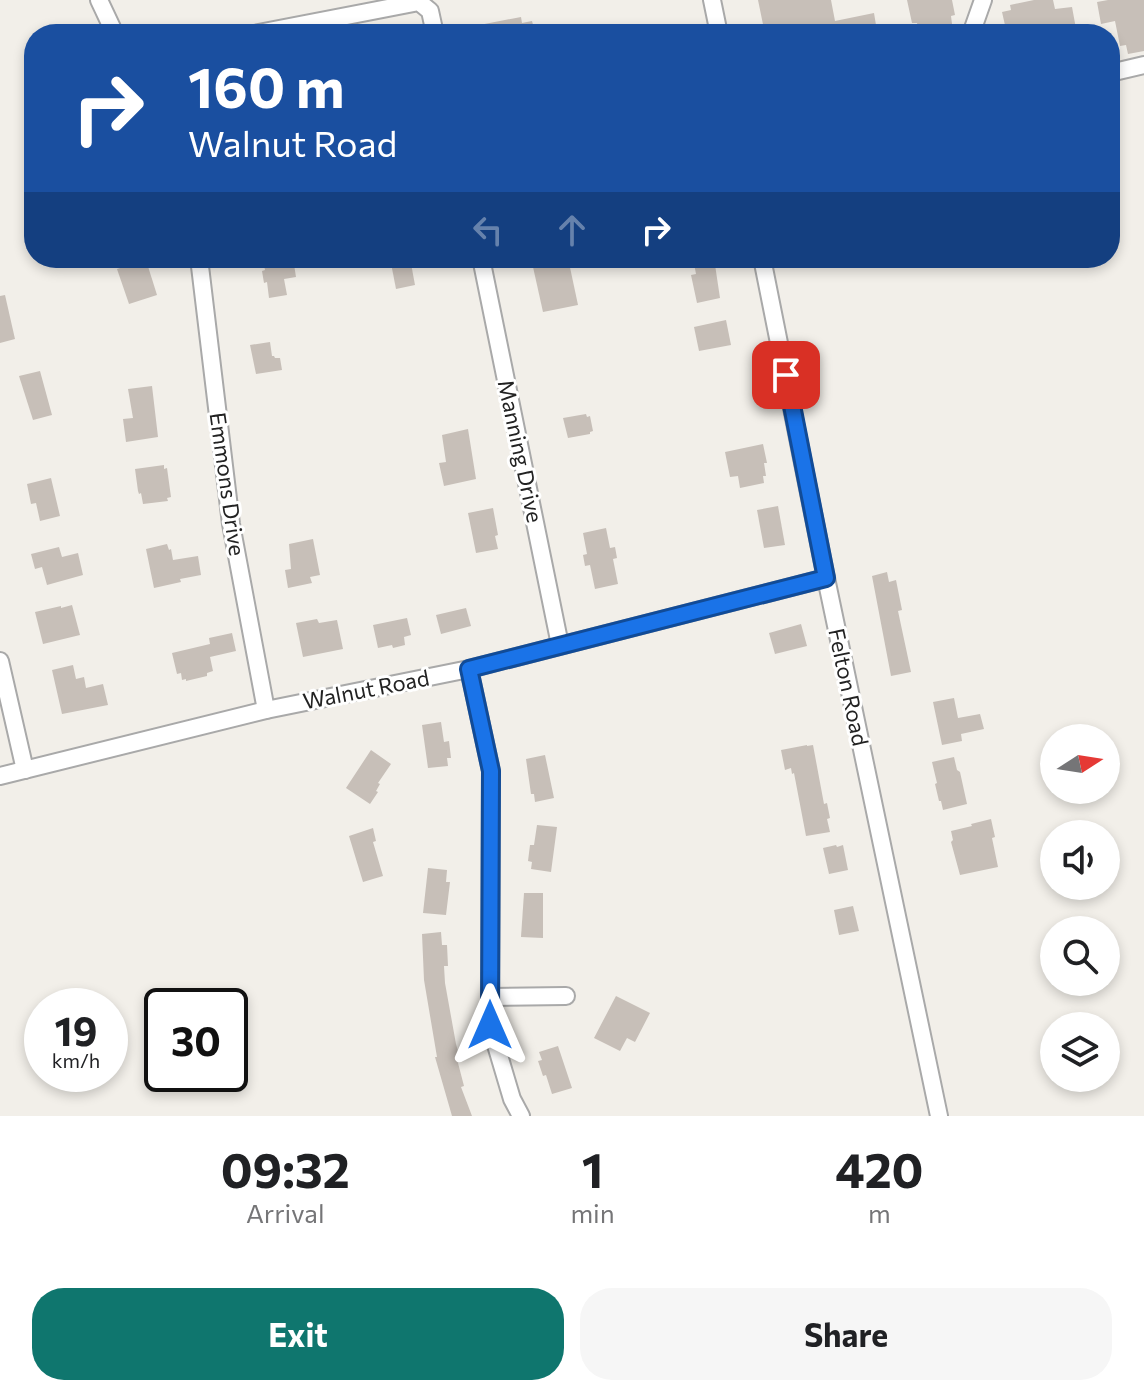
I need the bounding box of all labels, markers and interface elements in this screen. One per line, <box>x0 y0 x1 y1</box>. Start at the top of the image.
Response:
text: 160 m <box>188 51 345 120</box>
icon: right <box>56 56 160 160</box>
text: Walnut Road <box>188 120 397 164</box>
icon: left <box>466 208 510 252</box>
icon: ahead <box>550 208 594 252</box>
icon: right <box>634 208 678 252</box>
pin <box>752 341 820 409</box>
icon: arrive <box>764 353 808 397</box>
street label: Manning Drive <box>493 377 549 525</box>
street label: Emmons Drive <box>205 411 251 557</box>
street label: Felton Road <box>823 626 875 748</box>
street label: Walnut Road <box>301 664 431 714</box>
north arrow <box>1040 724 1120 804</box>
map controls <box>1040 724 1120 1092</box>
button: sound <box>1040 820 1120 900</box>
button: search <box>1040 916 1120 996</box>
position arrow <box>448 983 532 1067</box>
speed limit sign: 30 <box>144 988 248 1092</box>
text: 19 <box>55 1005 97 1054</box>
button: layers <box>1040 1012 1120 1092</box>
text: km/h <box>52 1048 100 1072</box>
text: 09:32 <box>221 1139 350 1198</box>
text: 1 <box>582 1139 603 1198</box>
text: 420 <box>835 1139 923 1198</box>
text: Arrival <box>246 1197 325 1228</box>
text: min <box>570 1197 615 1228</box>
text: m <box>868 1197 891 1228</box>
button: Exit <box>32 1288 564 1380</box>
button: Share <box>580 1288 1112 1380</box>

